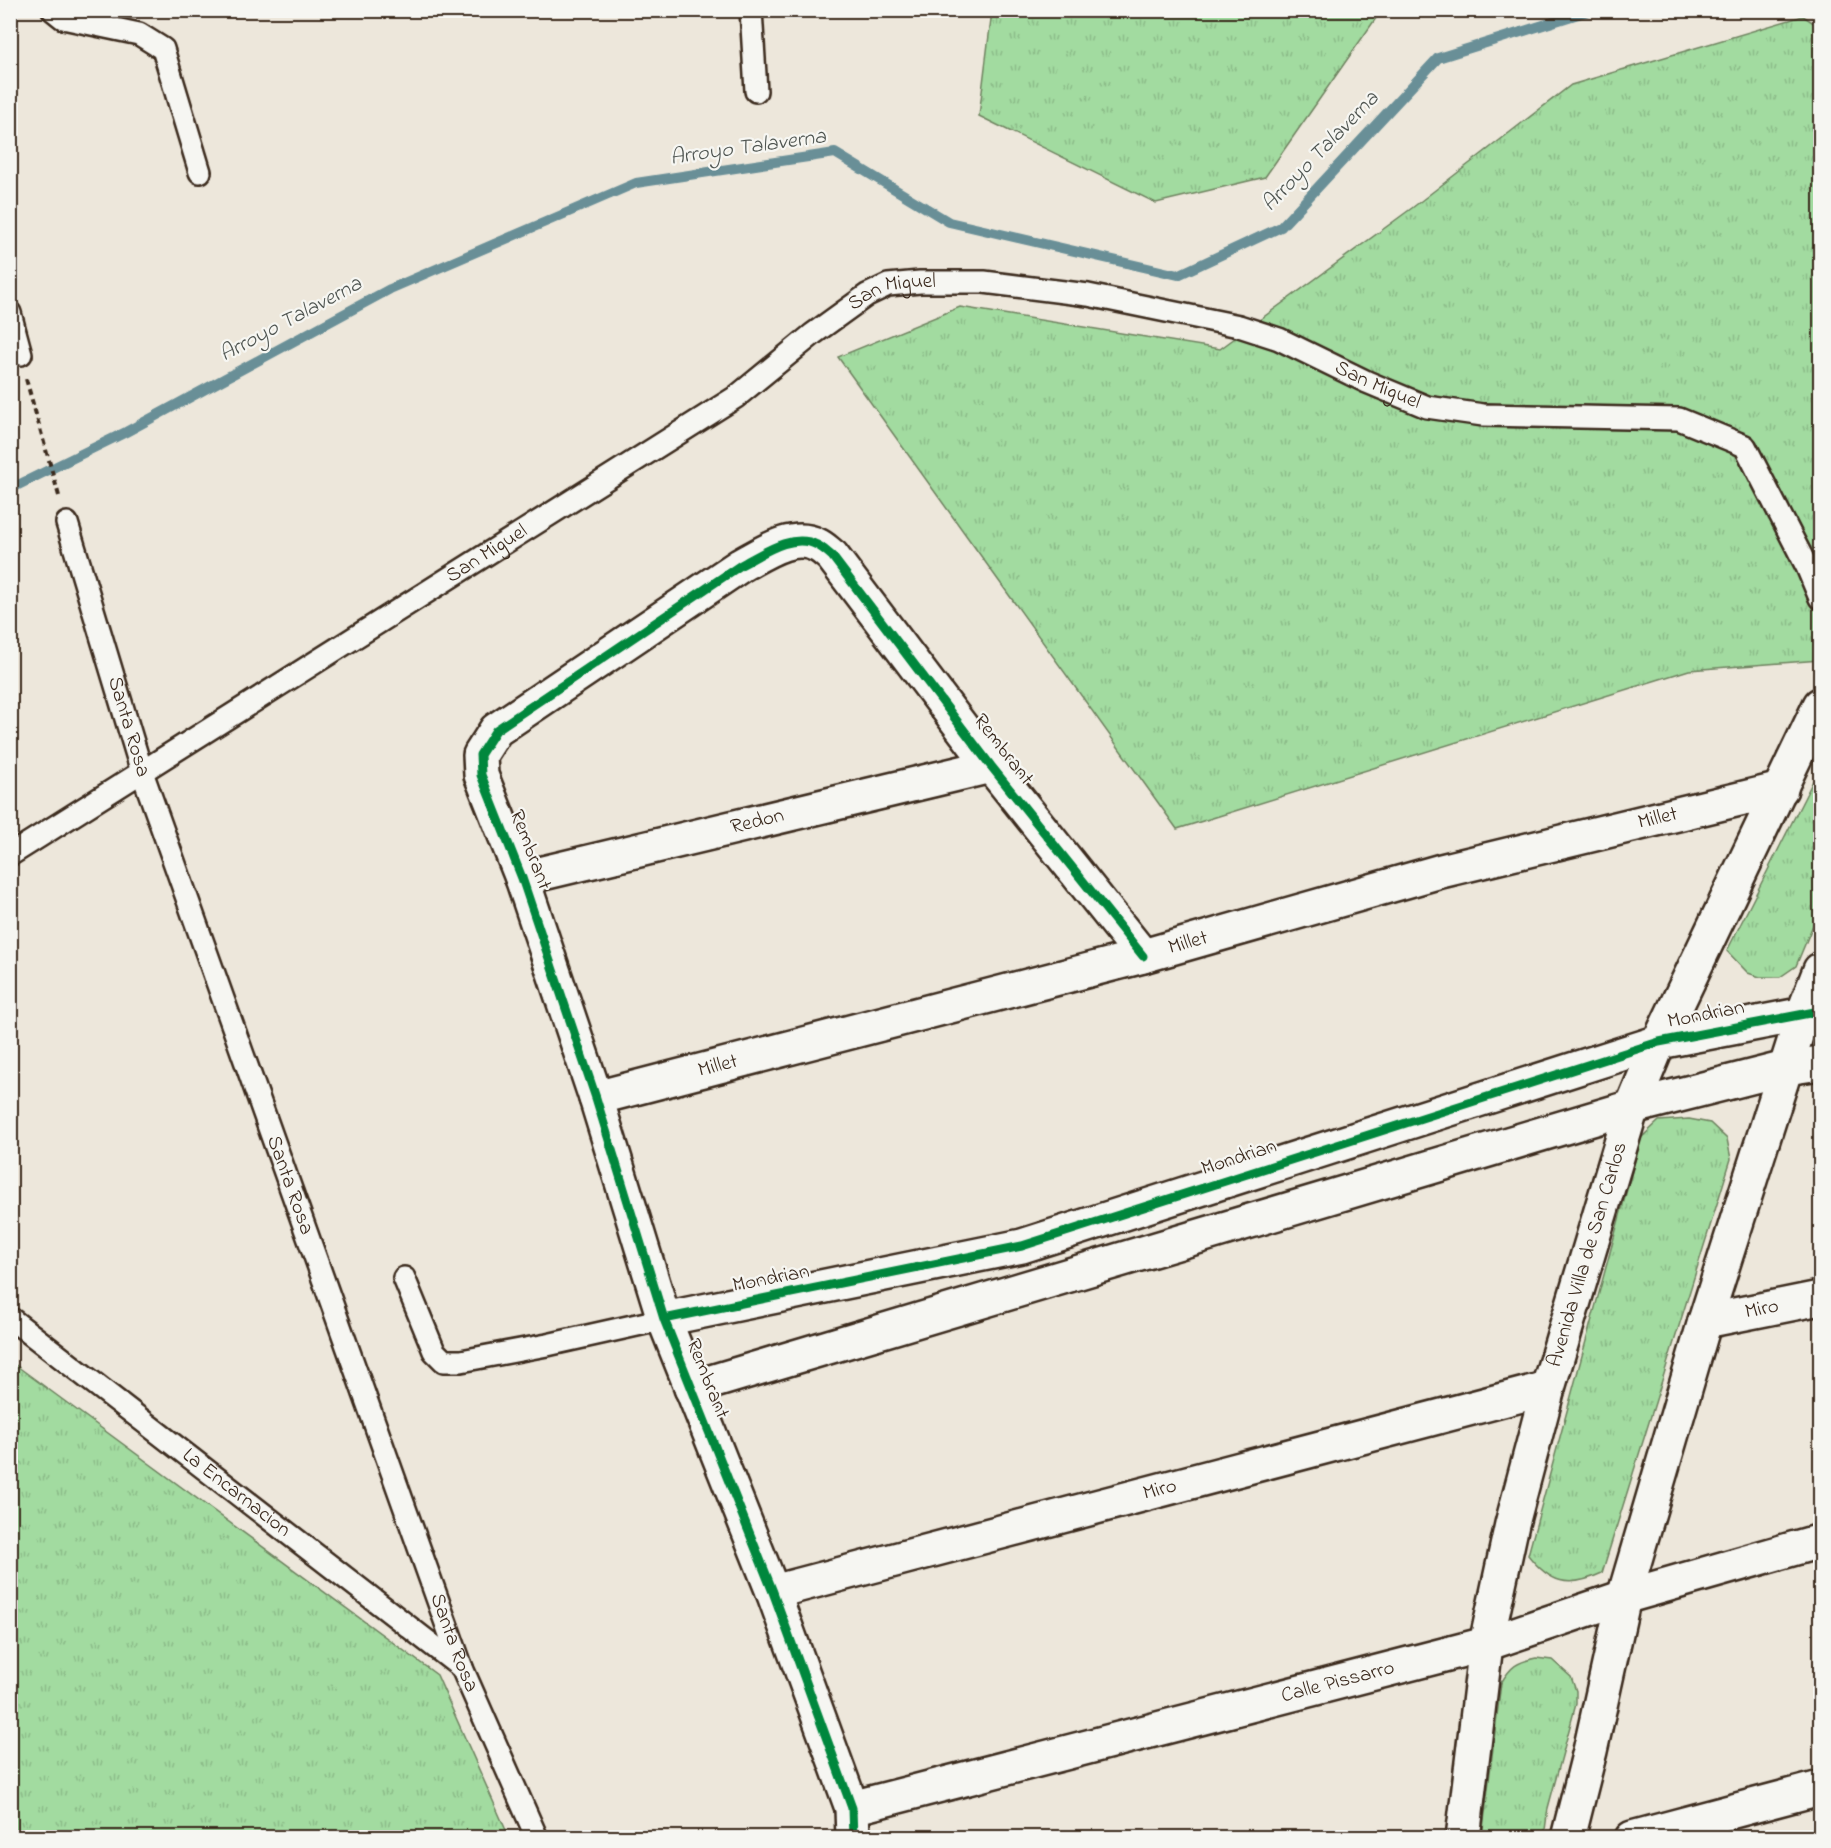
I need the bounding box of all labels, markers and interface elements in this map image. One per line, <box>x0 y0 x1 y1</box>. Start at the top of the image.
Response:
water label: Arroyo Talaverna <box>1255 84 1388 220</box>
water label: Arroyo Talaverna <box>668 121 829 175</box>
street label: San Miguel <box>842 267 936 319</box>
water label: Arroyo Talaverna <box>214 268 369 371</box>
street label: San Miguel <box>1329 353 1425 418</box>
street label: San Miguel <box>440 517 534 591</box>
street label: Santa Rosa <box>99 673 158 781</box>
street label: Rembrant <box>965 708 1041 792</box>
street label: Millet <box>1635 799 1681 838</box>
street label: Redon <box>728 801 787 843</box>
street label: Rembrant <box>501 806 559 894</box>
street label: Millet <box>1165 923 1211 963</box>
street label: Mondrian <box>1665 993 1747 1037</box>
street label: Millet <box>695 1047 741 1086</box>
street label: Santa Rosa <box>258 1132 321 1239</box>
street label: Mondrian <box>1197 1132 1281 1184</box>
street label: Avenida Villa de San Carlos <box>1540 1139 1636 1371</box>
street label: Mondrian <box>730 1257 812 1301</box>
street label: Miro <box>1742 1292 1782 1328</box>
street label: Rembrant <box>677 1335 737 1423</box>
street label: La Encarnacion <box>175 1441 297 1545</box>
street label: Miro <box>1140 1471 1180 1509</box>
street label: Santa Rosa <box>422 1589 486 1697</box>
street label: Calle Pissarro <box>1278 1653 1398 1711</box>

